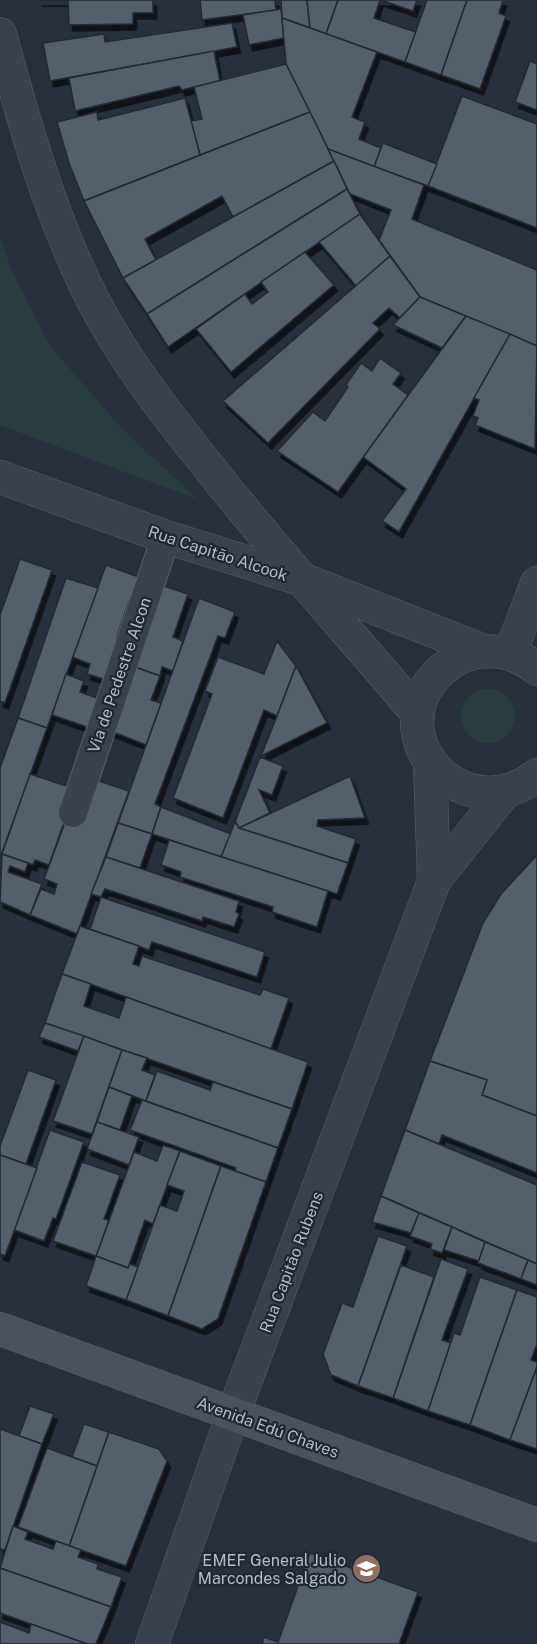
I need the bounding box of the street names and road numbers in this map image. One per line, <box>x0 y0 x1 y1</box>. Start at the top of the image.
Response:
street label: Rua Capitão Alcook <box>146 522 290 585</box>
street label: Via de Pedestre Alcon <box>84 595 155 755</box>
street label: Rua Capitão Rubens <box>256 1189 327 1335</box>
street label: Avenida Edú Chaves <box>194 1393 341 1462</box>

